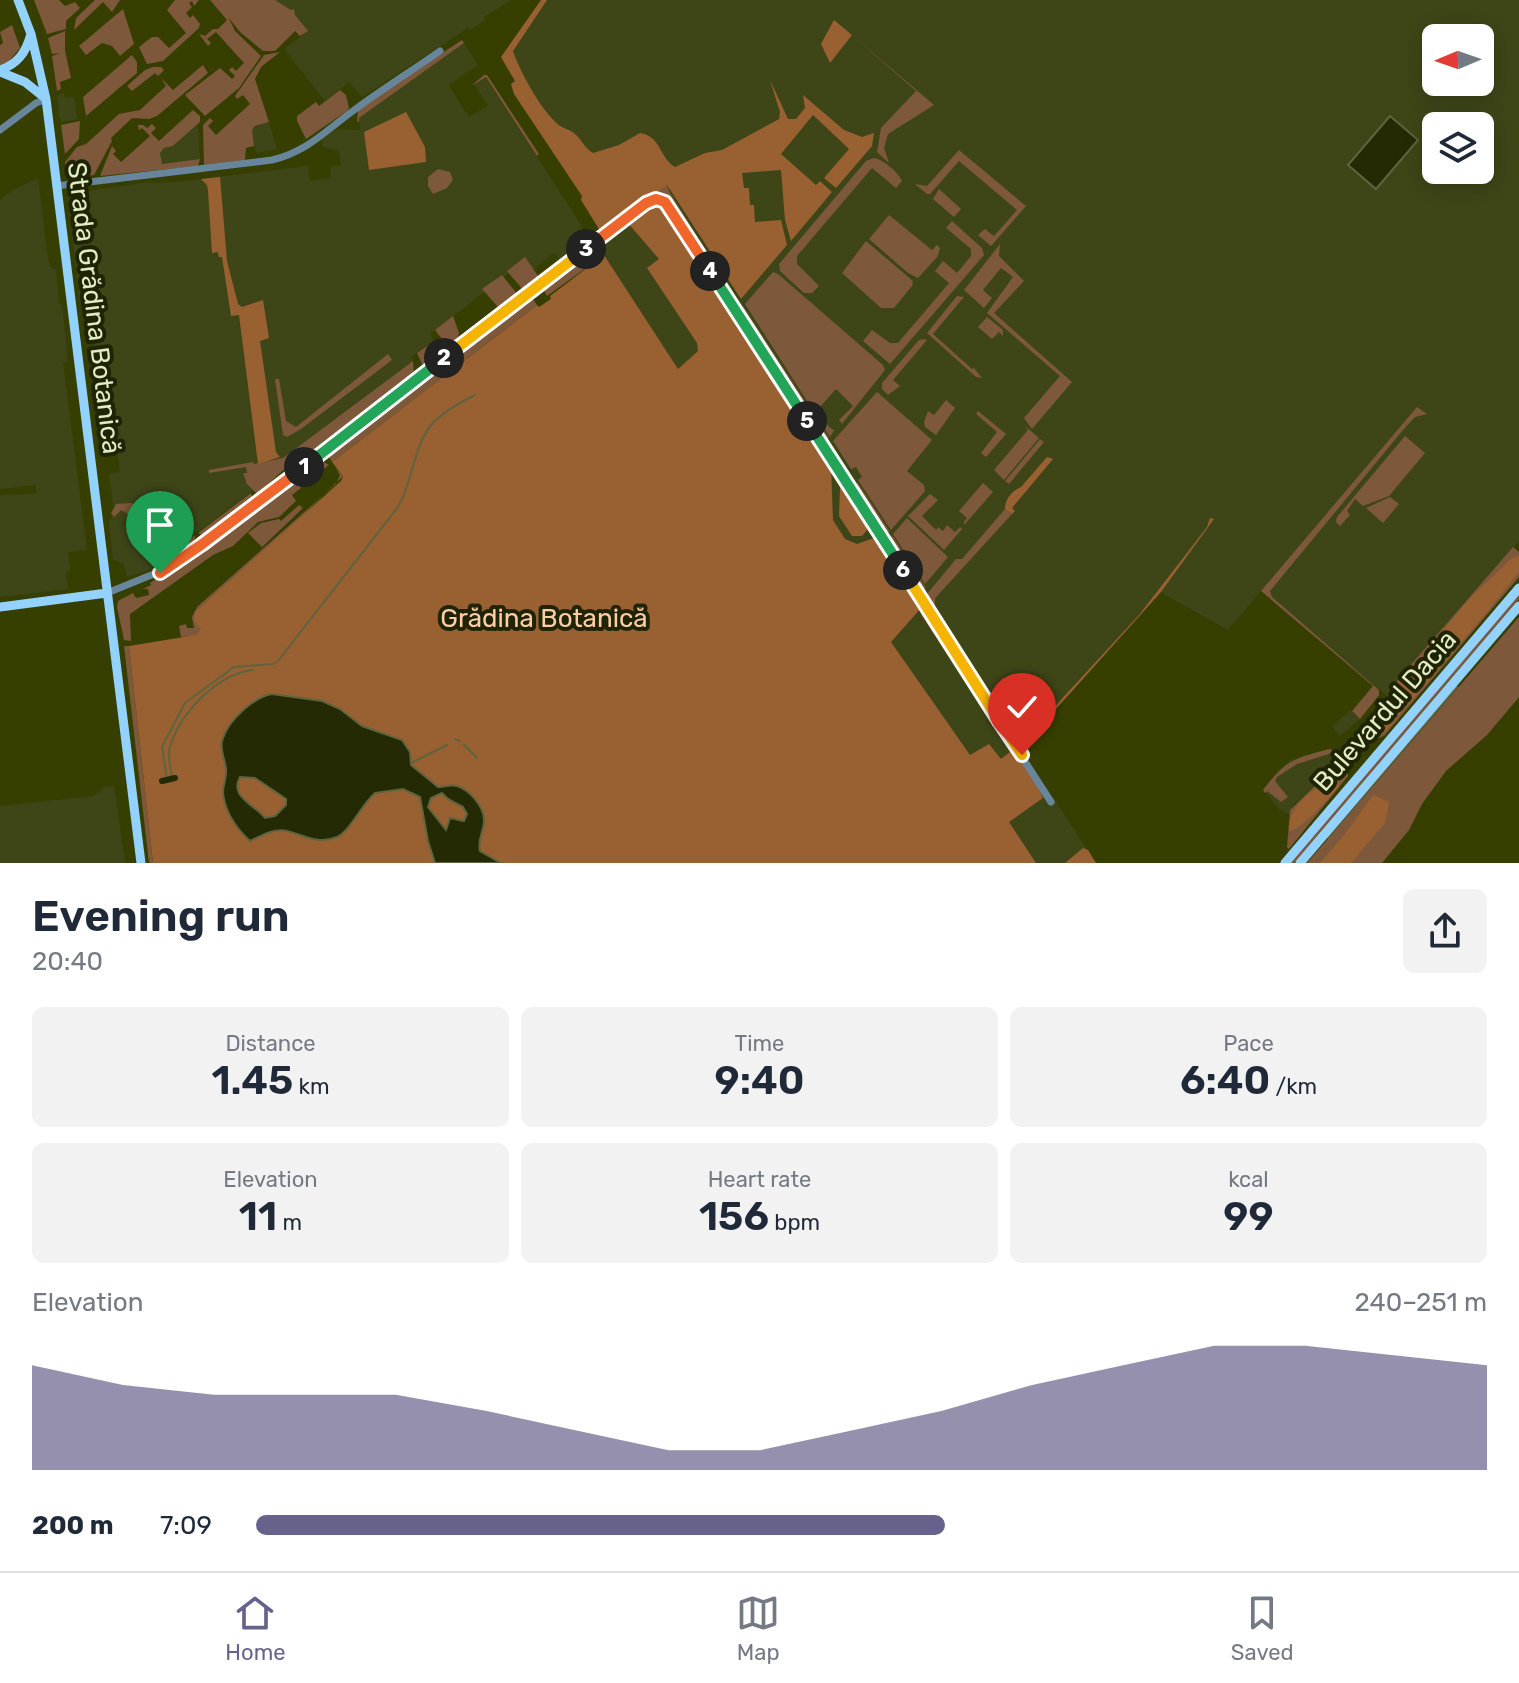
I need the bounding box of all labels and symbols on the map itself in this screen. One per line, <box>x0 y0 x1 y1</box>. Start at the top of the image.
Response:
north arrow <box>1422 24 1494 96</box>
street label: Strada Grădina Botanică <box>61 160 127 456</box>
pin: 3 <box>566 229 606 269</box>
pin: 4 <box>690 251 730 291</box>
pin: 2 <box>424 338 464 378</box>
pin: 5 <box>787 401 827 441</box>
pin: 1 <box>284 447 324 487</box>
pin <box>126 491 194 573</box>
pin: 6 <box>883 550 923 590</box>
park label: Grădina Botanică <box>440 603 648 634</box>
street label: Bulevardul Dacia <box>1307 624 1463 798</box>
pin <box>988 673 1056 755</box>

